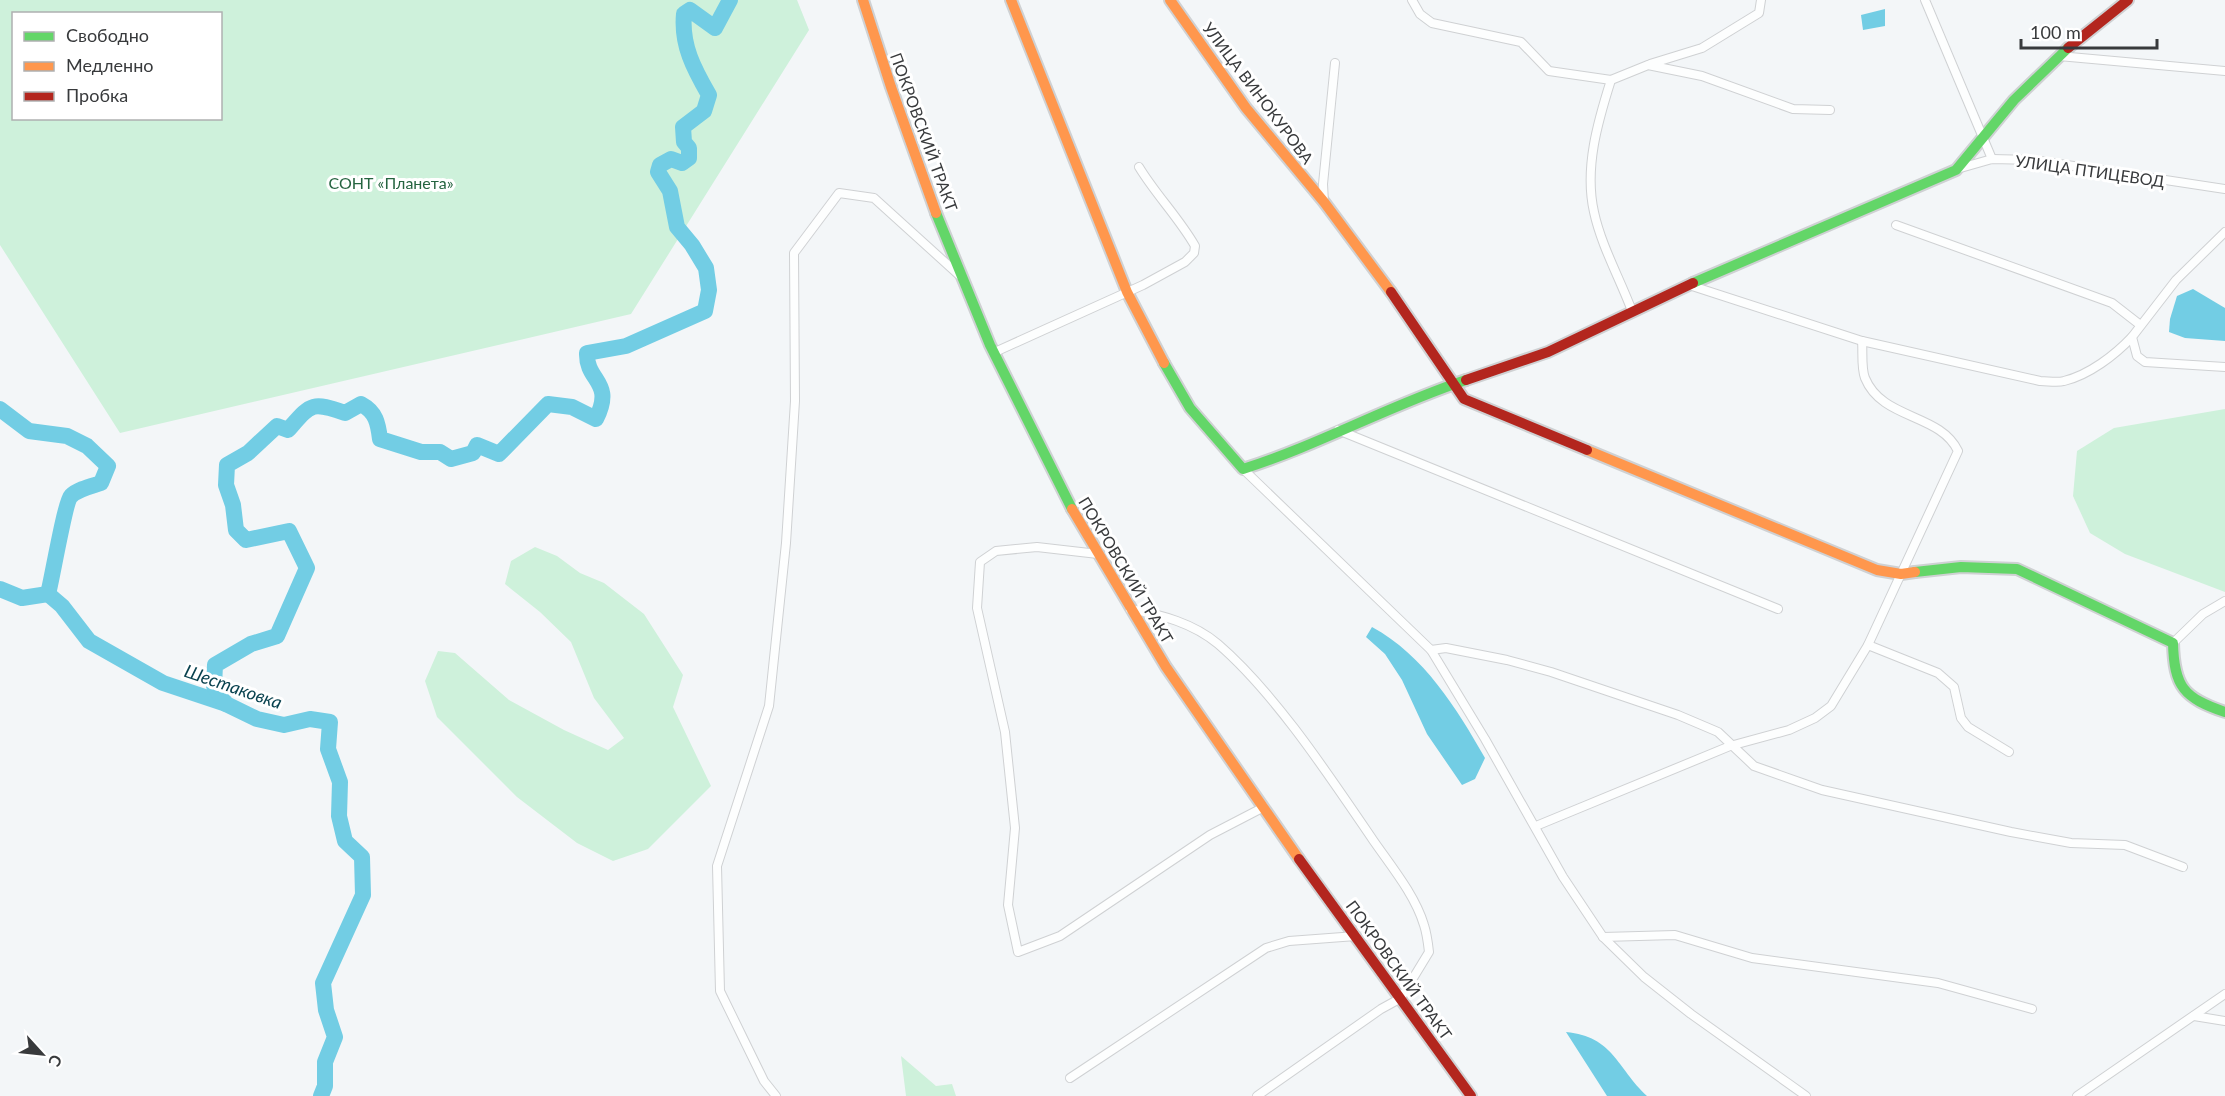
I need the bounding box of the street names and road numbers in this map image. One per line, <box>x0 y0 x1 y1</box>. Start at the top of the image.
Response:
street label: УЛИЦА ВИНОКУРОВА <box>1199 18 1318 167</box>
street label: ПОКРОВСКИЙ ТРАКТ <box>887 50 962 214</box>
street label: УЛИЦА ПТИЦЕВОД <box>2014 151 2166 190</box>
street label: ПОКРОВСКИЙ ТРАКТ <box>1075 493 1178 647</box>
street label: ПОКРОВСКИЙ ТРАКТ <box>1343 896 1457 1043</box>

